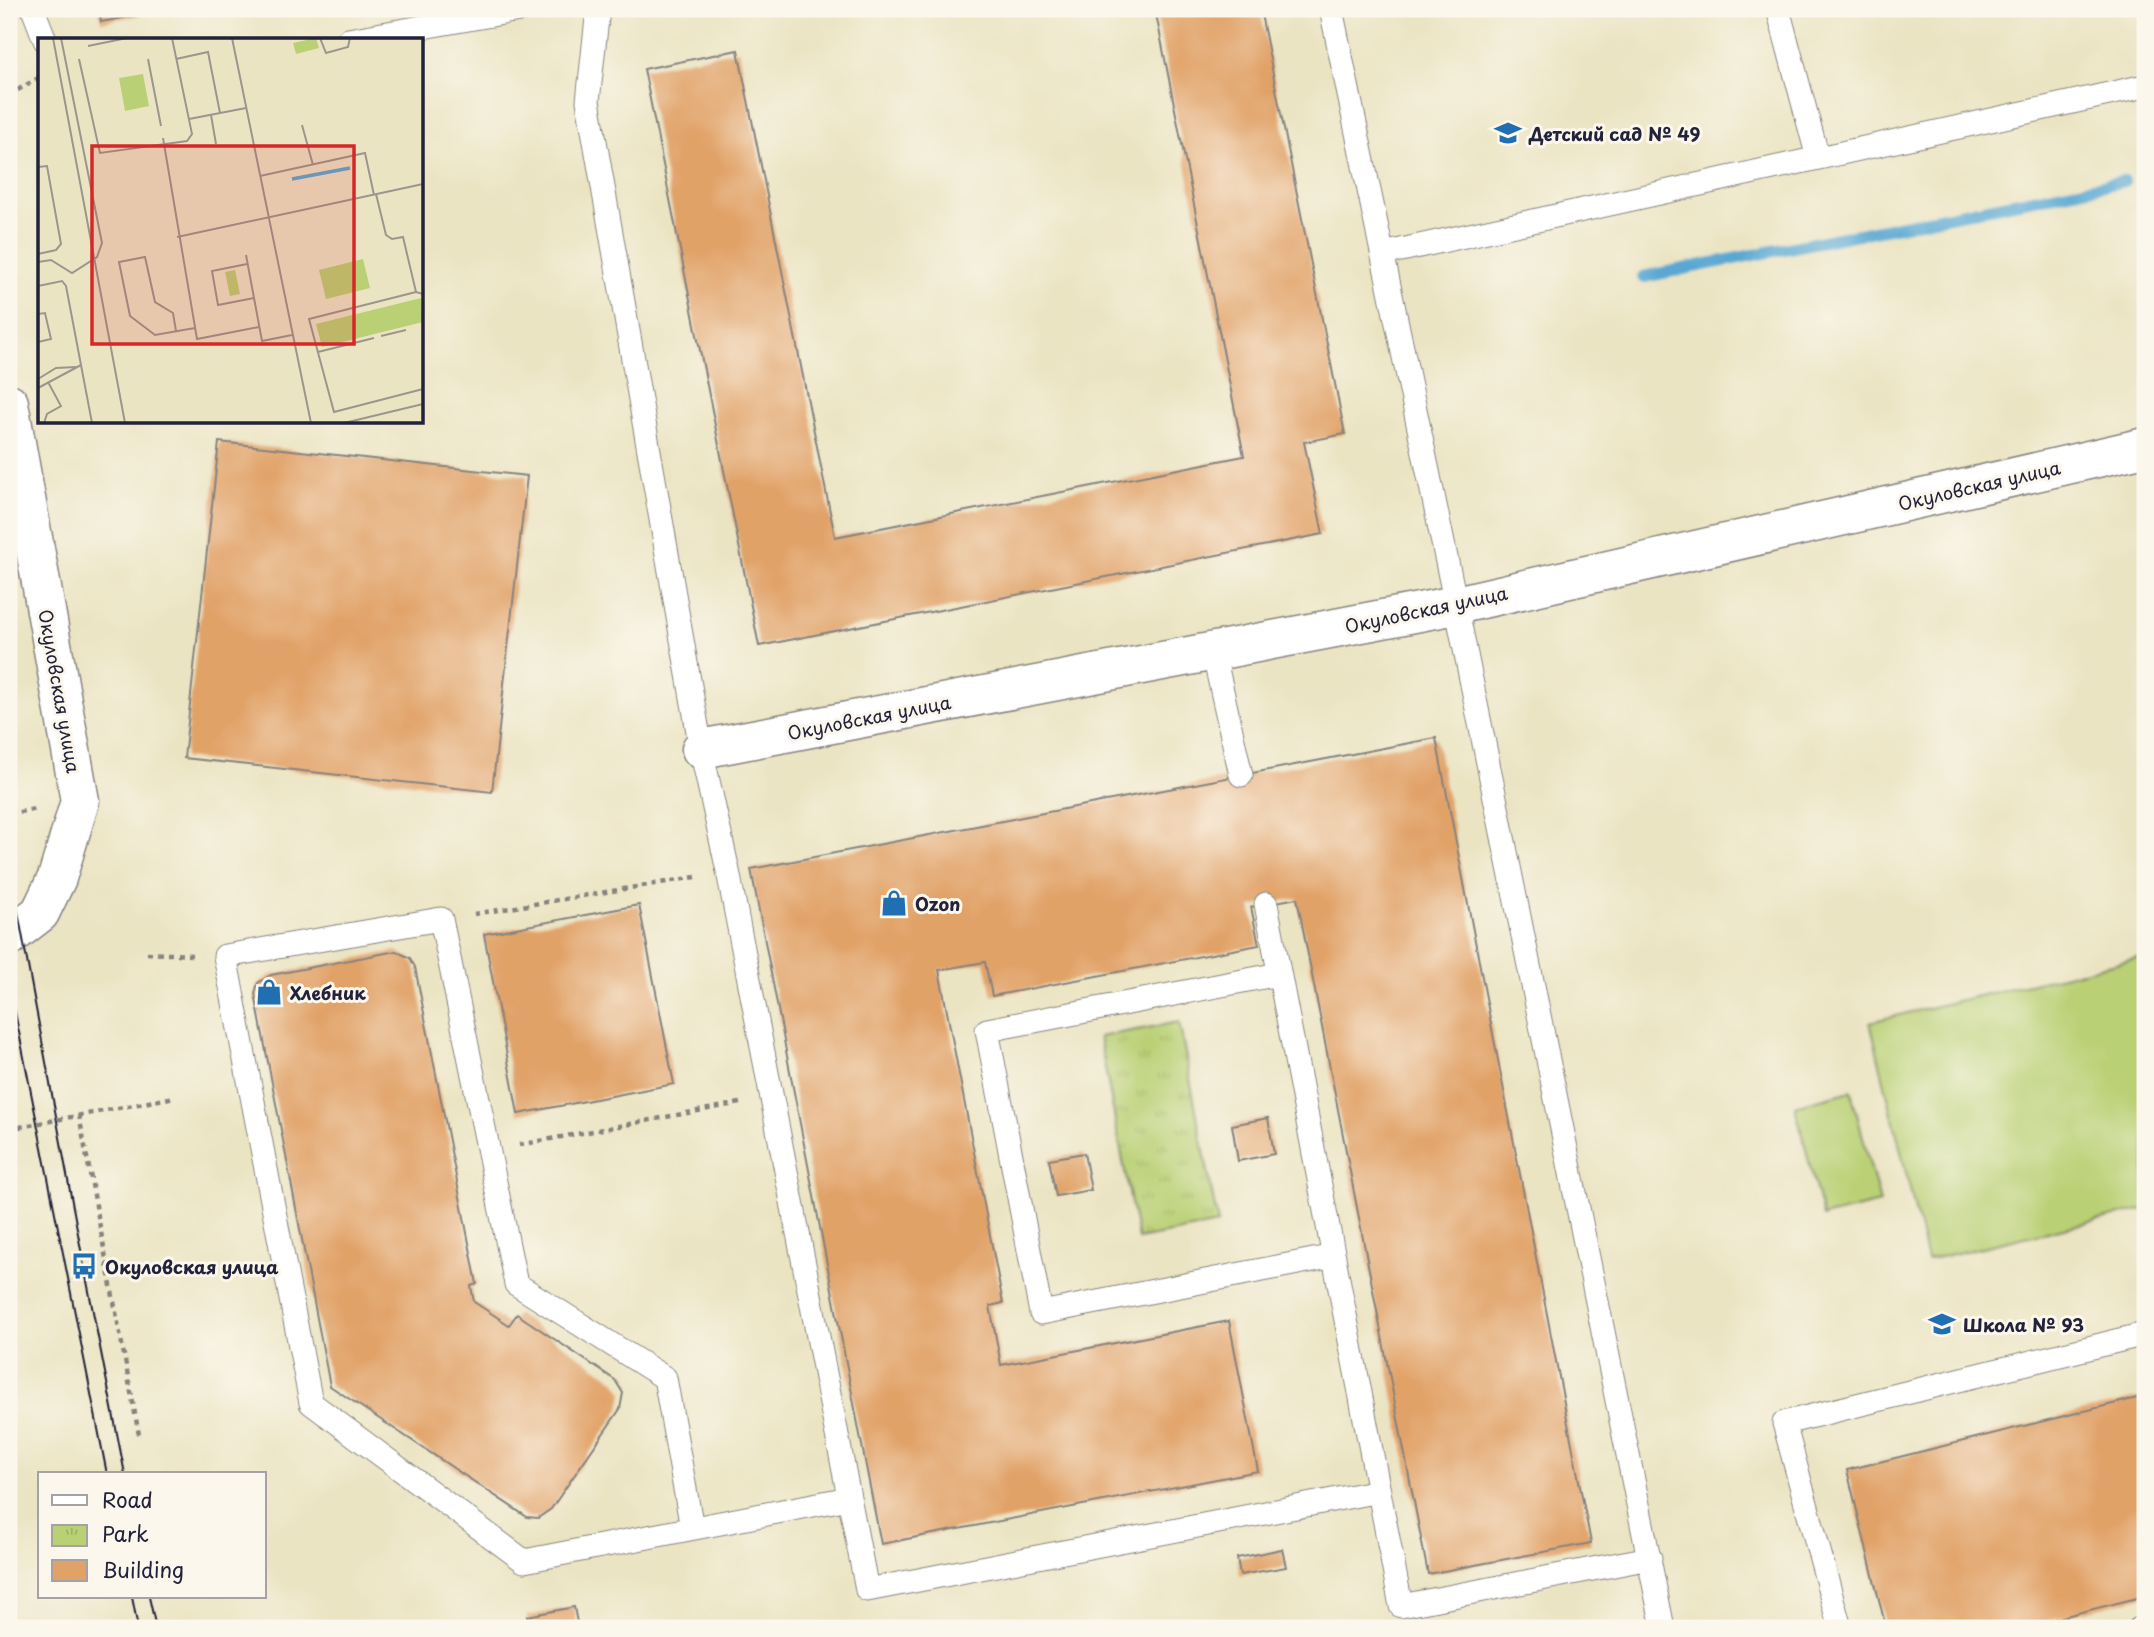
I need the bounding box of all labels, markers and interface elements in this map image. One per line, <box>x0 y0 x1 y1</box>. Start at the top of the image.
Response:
inset map <box>38 38 424 424</box>
school or university icon: Детский сад № 49 <box>1493 118 1523 148</box>
place label: Детский сад № 49 <box>1528 120 1700 147</box>
street label: Окуловская улица <box>1895 453 2063 517</box>
street label: Окуловская улица <box>1342 578 1511 639</box>
street label: Окуловская улица <box>32 607 88 776</box>
street label: Окуловская улица <box>785 688 954 746</box>
shop icon: Ozon <box>879 888 909 918</box>
place label: Ozon <box>915 890 960 917</box>
shop icon: Хлебник <box>254 977 284 1007</box>
place label: Хлебник <box>290 979 366 1006</box>
bus stop icon: Окуловская улица <box>69 1251 99 1281</box>
place label: Окуловская улица <box>105 1253 279 1280</box>
school or university icon: Школа № 93 <box>1927 1309 1957 1339</box>
place label: Школа № 93 <box>1963 1311 2084 1338</box>
legend <box>38 1472 266 1598</box>
text: Road <box>102 1483 153 1515</box>
text: Park <box>102 1517 149 1549</box>
text: Building <box>102 1553 184 1585</box>

